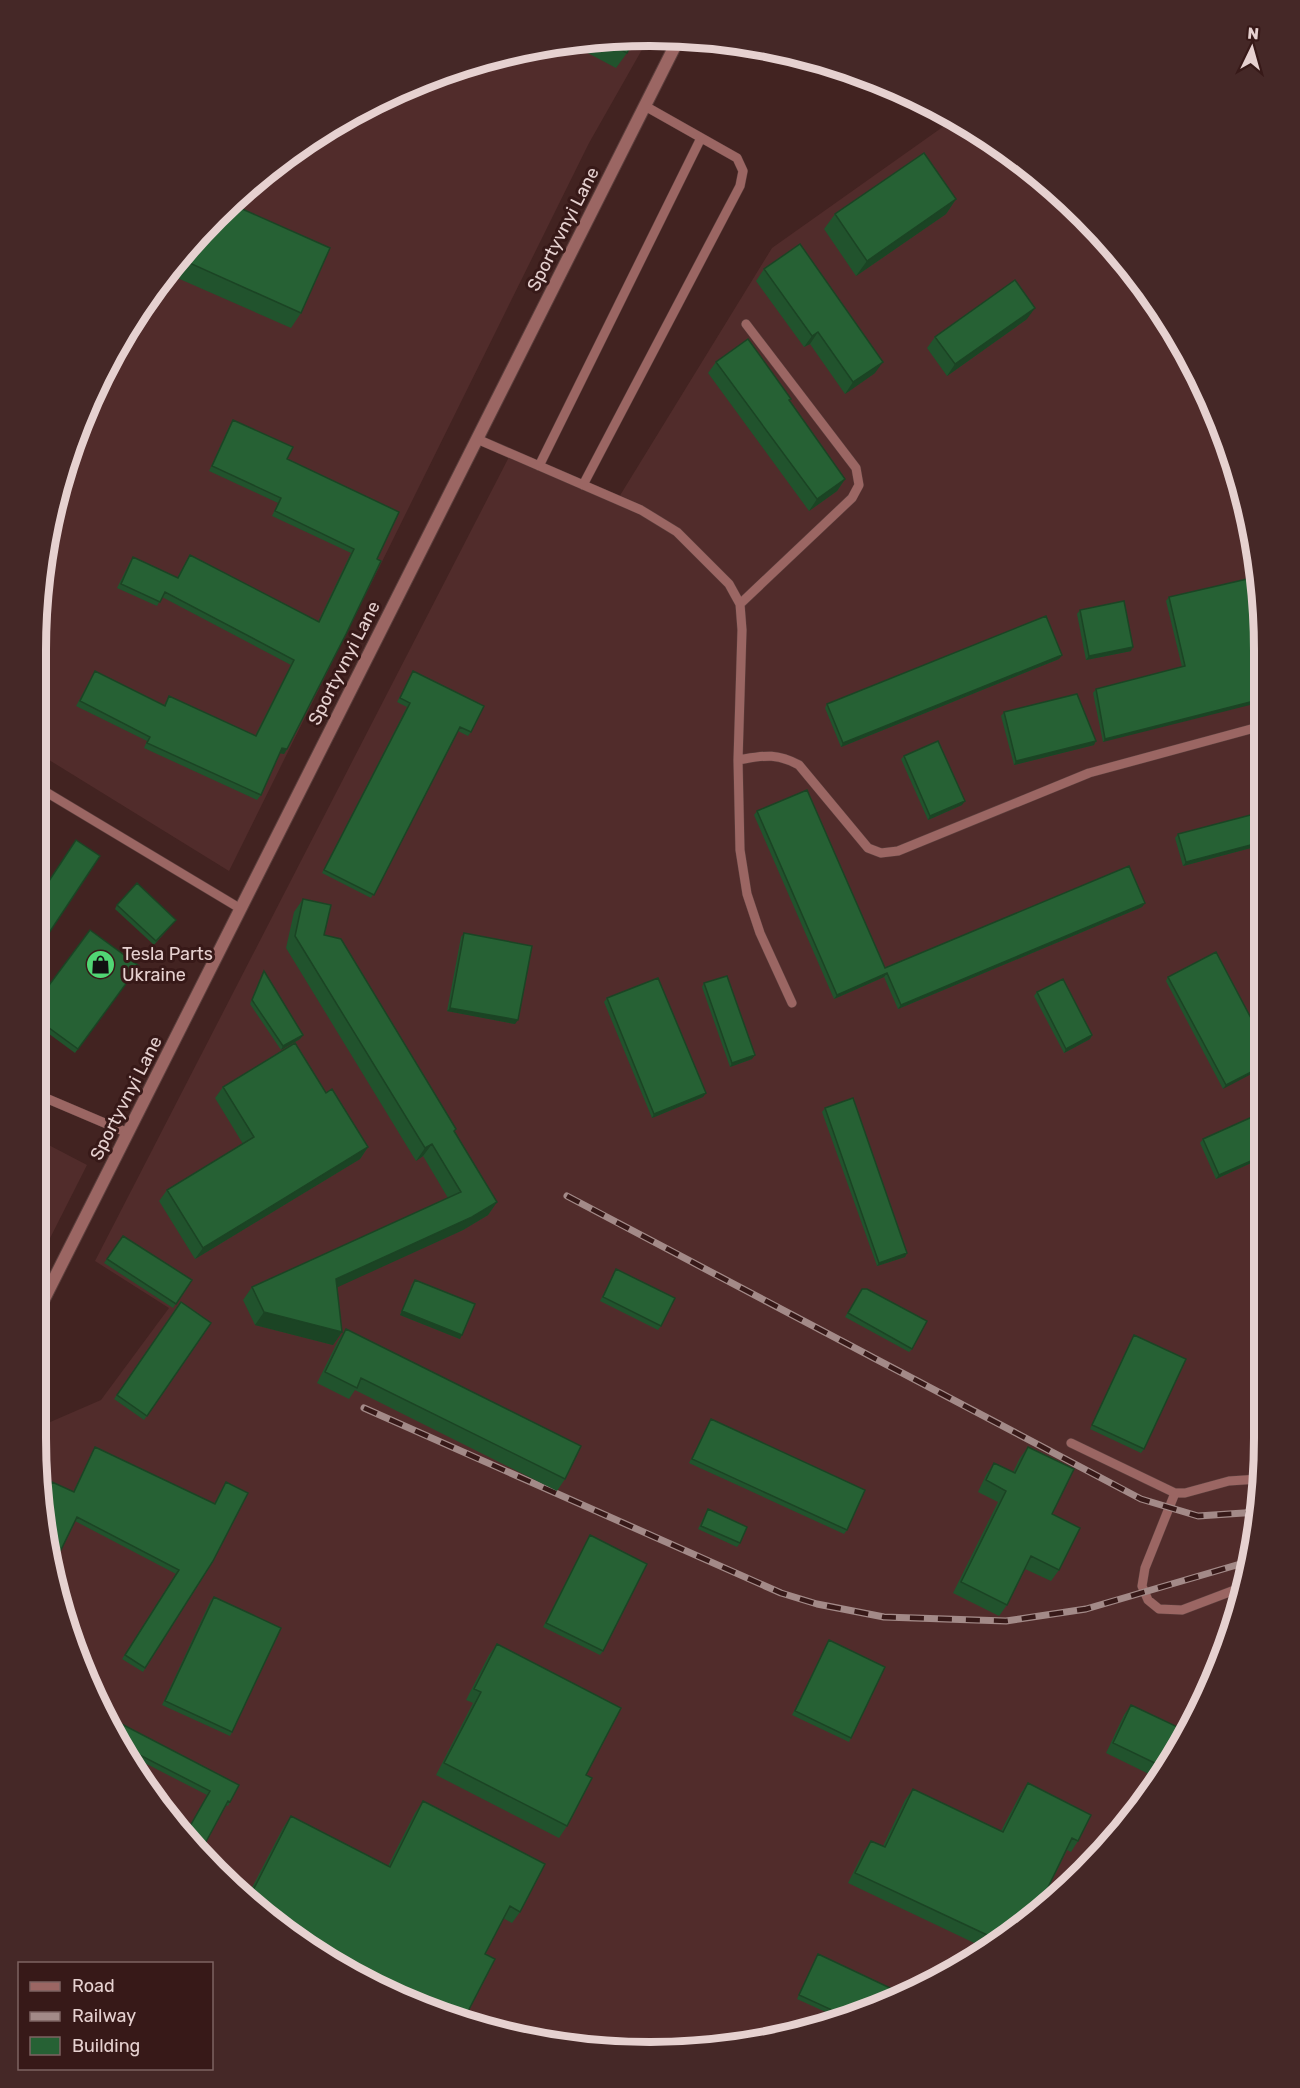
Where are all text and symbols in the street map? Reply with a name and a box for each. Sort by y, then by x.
north arrow [1222,18,1282,78]
text: N [1247,24,1260,44]
street label: Sportyvnyi Lane [522,163,604,295]
street label: Sportyvnyi Lane [303,597,385,729]
place label: Tesla Parts Ukraine [122,943,213,986]
shop icon: Tesla Parts Ukraine [85,948,117,980]
street label: Sportyvnyi Lane [85,1032,167,1164]
legend [18,1962,213,2070]
text: Road [72,1975,115,1997]
text: Railway [72,2005,136,2027]
text: Building [72,2035,140,2057]

